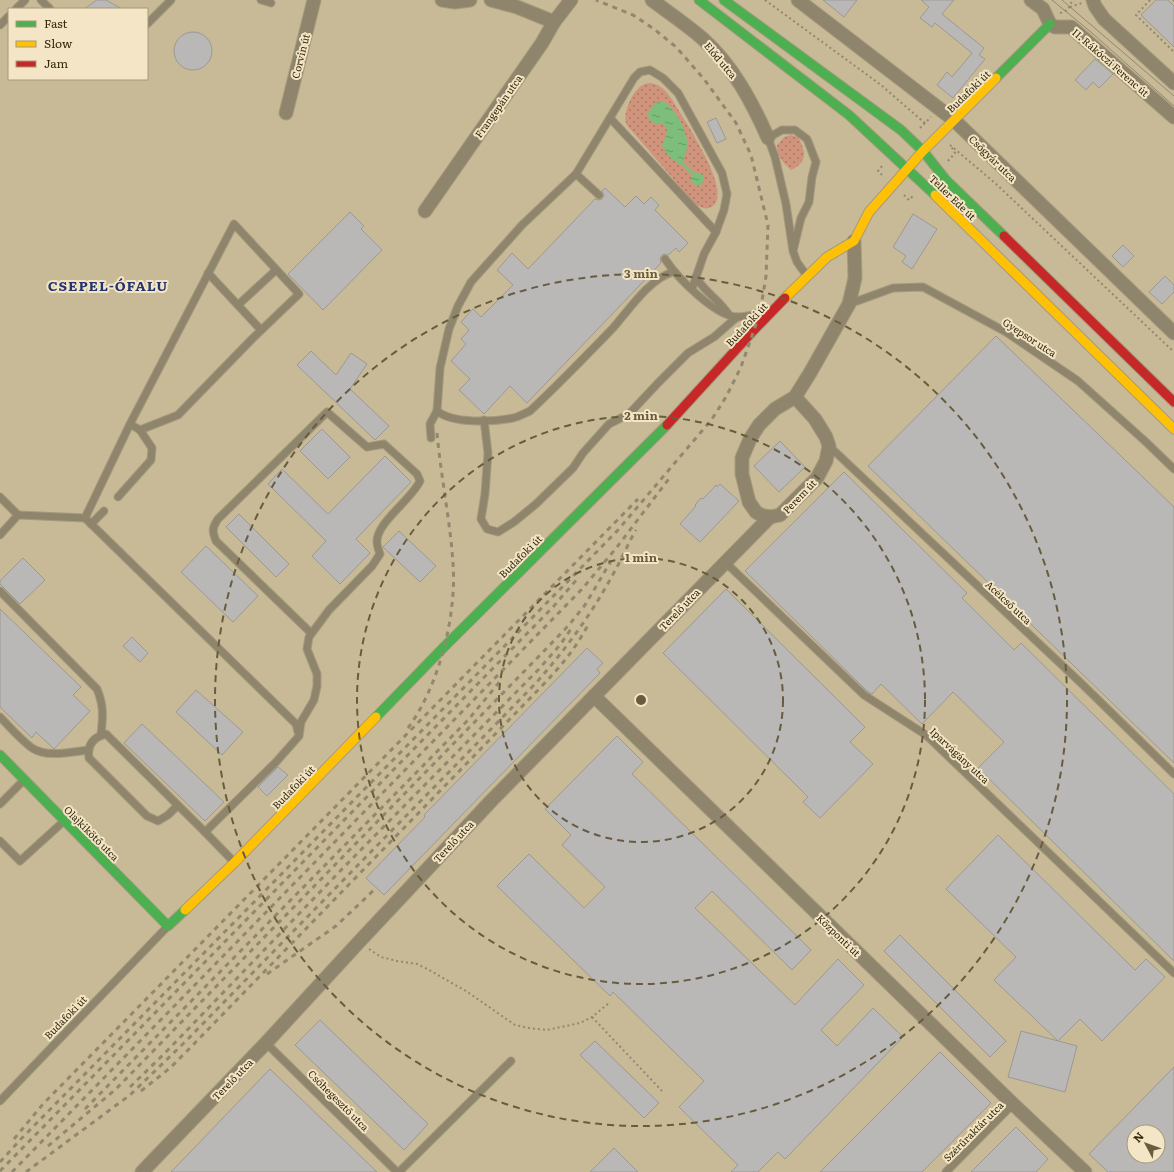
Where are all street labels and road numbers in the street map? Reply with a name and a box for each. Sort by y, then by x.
street label: II. Rákóczi Ferenc út [1069,24,1153,100]
street label: Corvin út [287,32,313,80]
street label: Előd utca [701,38,741,82]
street label: Budafoki út [943,66,993,116]
street label: Frangepán utca [471,71,526,140]
street label: Csőgyár utca [966,131,1021,185]
street label: Teller Ede út [926,171,980,223]
street label: Budafoki út [722,299,770,349]
street label: Gyepsor utca [1000,314,1060,360]
street label: Perem út [779,475,819,517]
street label: Budafoki út [495,531,545,581]
street label: Acélcső utca [983,577,1036,628]
street label: Terelő utca [655,584,703,633]
street label: Iparvágány utca [927,723,994,787]
street label: Budafoki út [268,762,318,812]
street label: Olajkikötő utca [61,802,123,864]
street label: Terelő utca [429,816,477,865]
street label: Központi út [814,910,864,960]
street label: Budafoki út [40,992,90,1042]
street label: Terelő utca [208,1054,256,1103]
street label: Csőhegesztő utca [305,1066,373,1134]
street label: Szérűraktár utca [940,1097,1007,1164]

